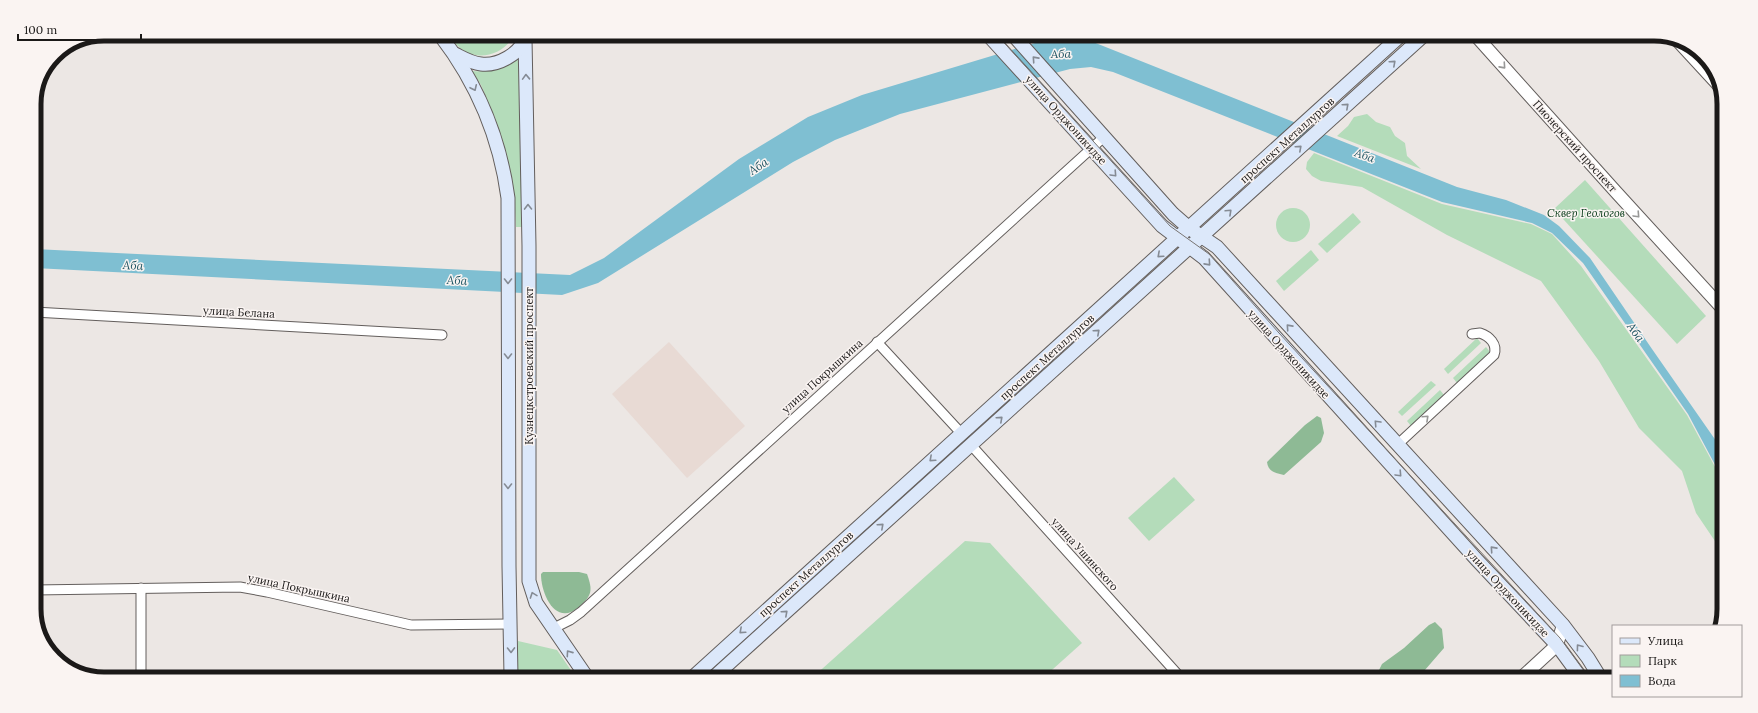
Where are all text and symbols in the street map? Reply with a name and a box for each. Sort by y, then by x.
scale bar [18,16,141,42]
text: 100 m [24,22,57,37]
water label: Аба [1050,46,1072,61]
one-way arrow [1032,57,1039,64]
one-way arrow [1388,60,1396,68]
one-way arrow [1498,61,1506,69]
street label: улица Орджоникидзе [1022,72,1110,168]
one-way arrow [522,74,530,80]
one-way arrow [470,84,478,91]
street label: проспект Металлургов [1237,94,1337,186]
street label: Пионерский проспект [1530,97,1620,195]
one-way arrow [1341,103,1348,110]
water label: Аба [1352,144,1378,166]
one-way arrow [1294,145,1302,153]
water label: Аба [745,154,771,178]
one-way arrow [1110,169,1117,177]
one-way arrow [524,204,532,210]
park label: Сквер Геологов [1547,206,1625,220]
one-way arrow [1224,209,1232,217]
one-way arrow [1632,210,1639,218]
one-way arrow [1157,250,1165,258]
water label: Аба [121,257,144,273]
one-way arrow [1203,259,1210,266]
water label: Аба [445,272,468,288]
one-way arrow [504,278,512,284]
street label: Кузнецкстроевский проспект [522,287,536,445]
street label: улица Белана [203,303,276,321]
street label: улица Орджоникидзе [1245,306,1333,402]
street label: проспект Металлургов [997,311,1097,403]
water label: Аба [1623,319,1648,345]
one-way arrow [1286,324,1294,332]
one-way arrow [1092,330,1099,337]
street label: улица Покрышкина [779,336,866,416]
one-way arrow [504,353,512,359]
one-way arrow [995,416,1003,424]
one-way arrow [1421,416,1428,423]
one-way arrow [1374,420,1381,428]
one-way arrow [929,455,937,462]
one-way arrow [1394,469,1401,476]
one-way arrow [504,483,512,489]
street label: улица Ушинского [1049,515,1121,593]
one-way arrow [877,524,884,531]
street label: проспект Металлургов [756,528,856,620]
street label: улица Орджоникидзе [1464,546,1552,640]
one-way arrow [1491,546,1498,554]
street label: улица Покрышкина [247,570,352,606]
one-way arrow [529,592,537,599]
one-way arrow [780,610,788,618]
legend [1612,625,1742,697]
one-way arrow [740,627,747,634]
text: Улица [1647,633,1684,648]
one-way arrow [1577,644,1584,651]
one-way arrow [507,647,515,653]
one-way arrow [567,650,574,657]
text: Парк [1648,653,1677,668]
text: Вода [1648,673,1676,688]

